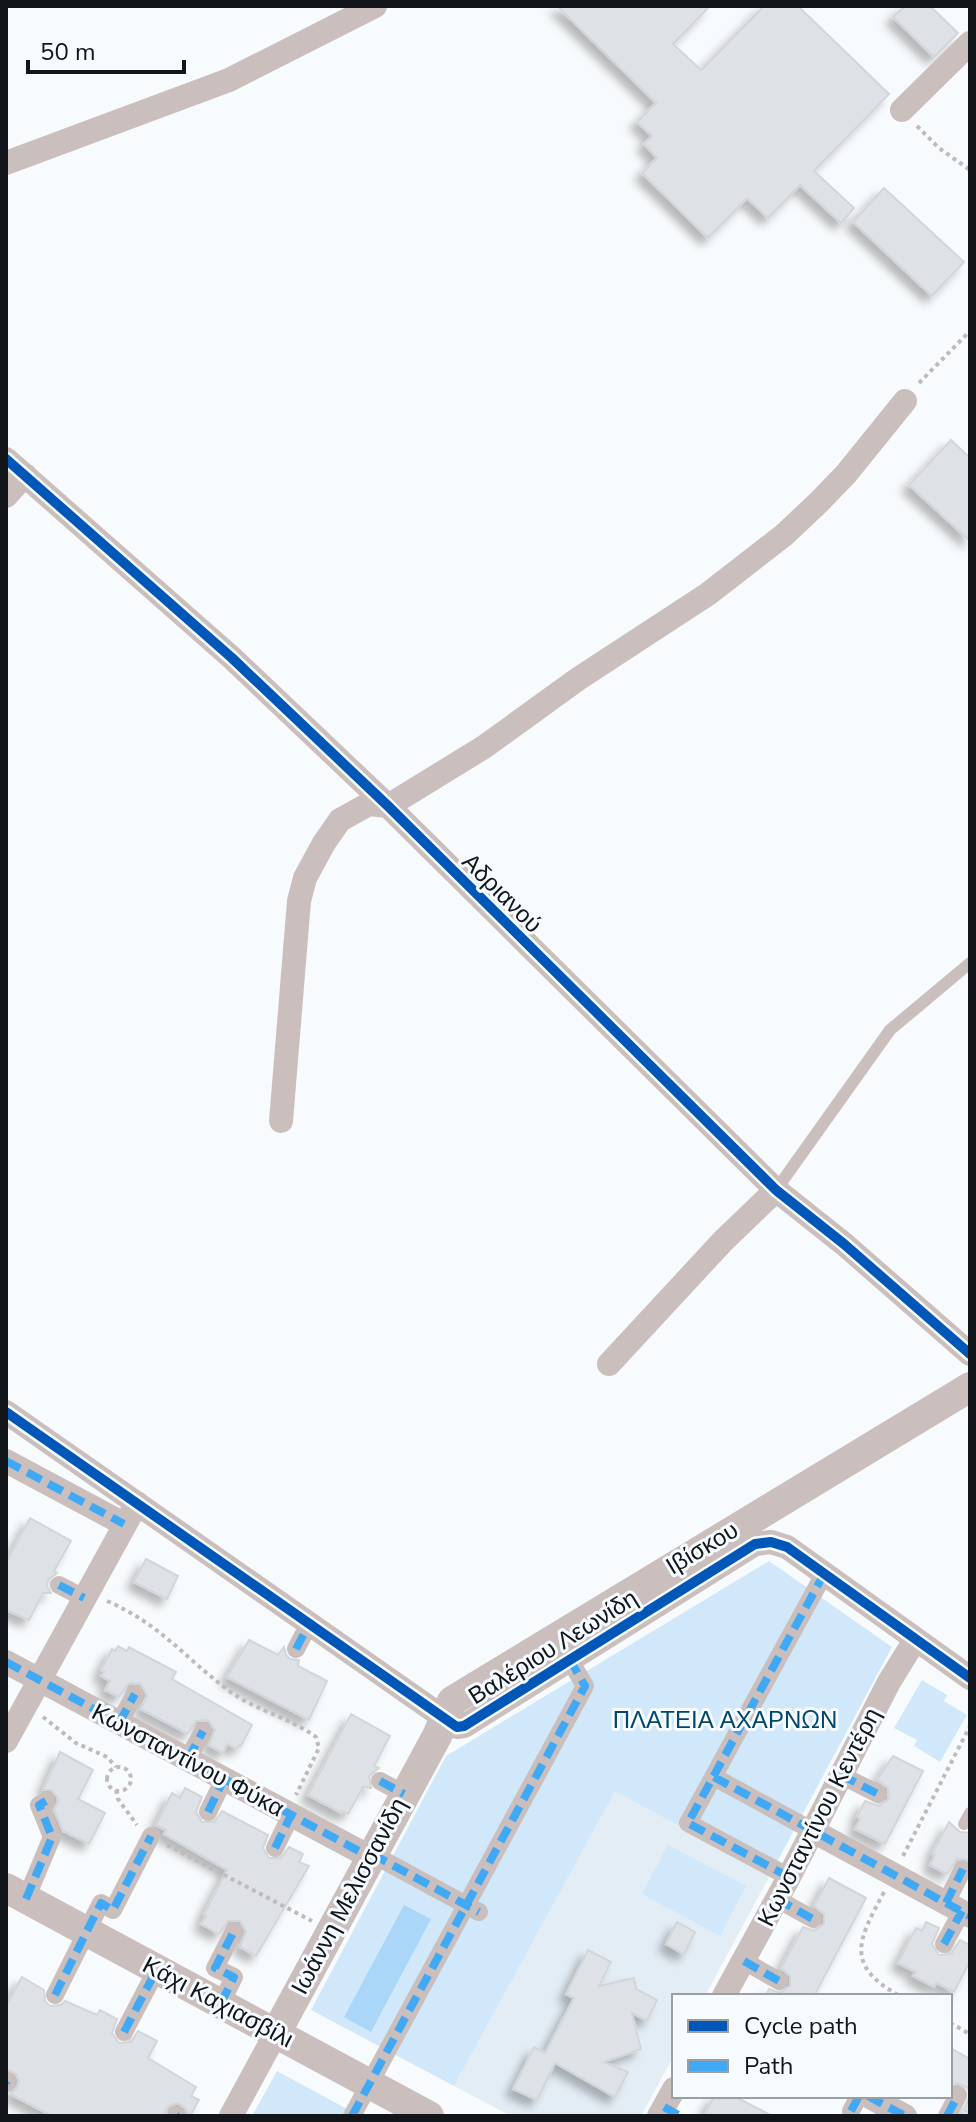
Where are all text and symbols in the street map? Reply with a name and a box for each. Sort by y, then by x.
scale bar [28,24,184,74]
text: 50 m [40,36,96,68]
street label: Αδριανού [455,846,549,940]
street label: Ιβίσκου [660,1514,744,1582]
street label: Βαλέριου Λεωνίδη [462,1582,644,1712]
street label: Κωνσταντίνου Φύκα [86,1696,290,1824]
street label: Κωνσταντίνου Κεντέρη [750,1702,888,1932]
park label: ΠΛΑΤΕΙΑ ΑΧΑΡΝΩΝ [613,1704,837,1736]
street label: Ιωάννη Μελισσανίδη [284,1792,414,2000]
street label: Κάχι Καχιασβίλι [137,1949,299,2055]
legend [672,1994,952,2098]
text: Cycle path [744,2010,858,2042]
text: Path [744,2050,793,2082]

